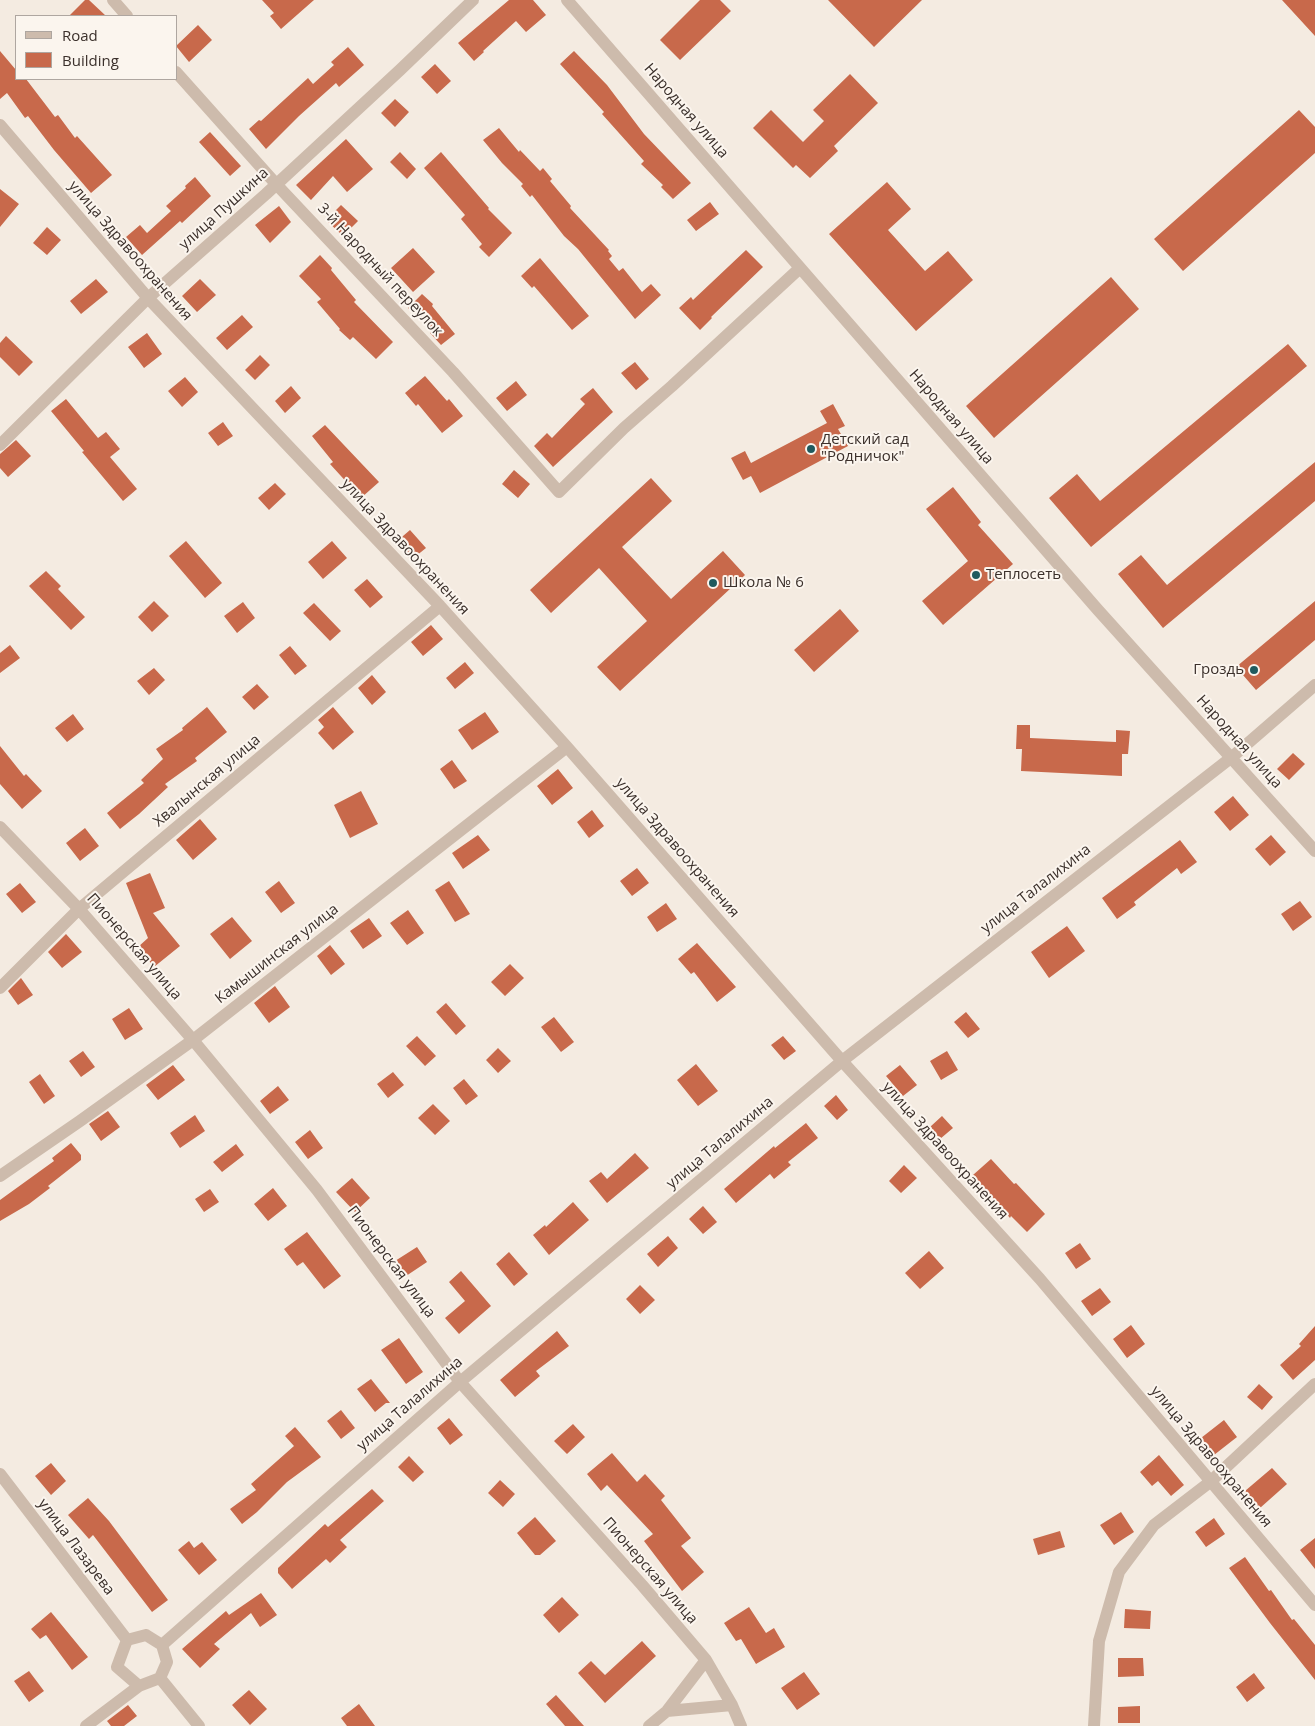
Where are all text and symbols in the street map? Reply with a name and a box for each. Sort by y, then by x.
legend [15,15,178,80]
text: Road [62,25,98,45]
text: Building [62,50,119,70]
street label: Народная улица [640,60,732,162]
street label: улица Пушкина [176,164,272,254]
street label: улица Здравоохранения [64,177,196,325]
street label: 3-й Народный переулок [314,200,446,340]
street label: Народная улица [905,366,997,468]
place label: Детский сад "Родничок" [821,431,909,466]
marker: Детский сад "Родничок" [805,443,817,455]
street label: улица Здравоохранения [337,475,473,619]
place label: Теплосеть [986,566,1061,584]
marker: Теплосеть [970,569,982,581]
place label: Школа № 6 [723,574,804,592]
marker: Школа № 6 [707,577,719,589]
place label: Гроздь [1193,661,1244,679]
marker: Гроздь [1248,664,1260,676]
street label: Народная улица [1192,692,1286,792]
street label: Хвалынская улица [150,731,264,831]
street label: улица Здравоохранения [611,774,743,922]
street label: улица Талалихина [978,841,1094,937]
street label: Пионерская улица [83,890,185,1004]
street label: Камышинская улица [212,900,342,1008]
street label: улица Здравоохранения [878,1078,1012,1224]
street label: улица Талалихина [663,1093,777,1193]
street label: Пионерская улица [343,1203,439,1321]
street label: улица Талалихина [353,1353,467,1455]
street label: улица Здравоохранения [1146,1382,1276,1532]
street label: улица Лазарева [34,1495,118,1599]
street label: Пионерская улица [599,1514,701,1628]

